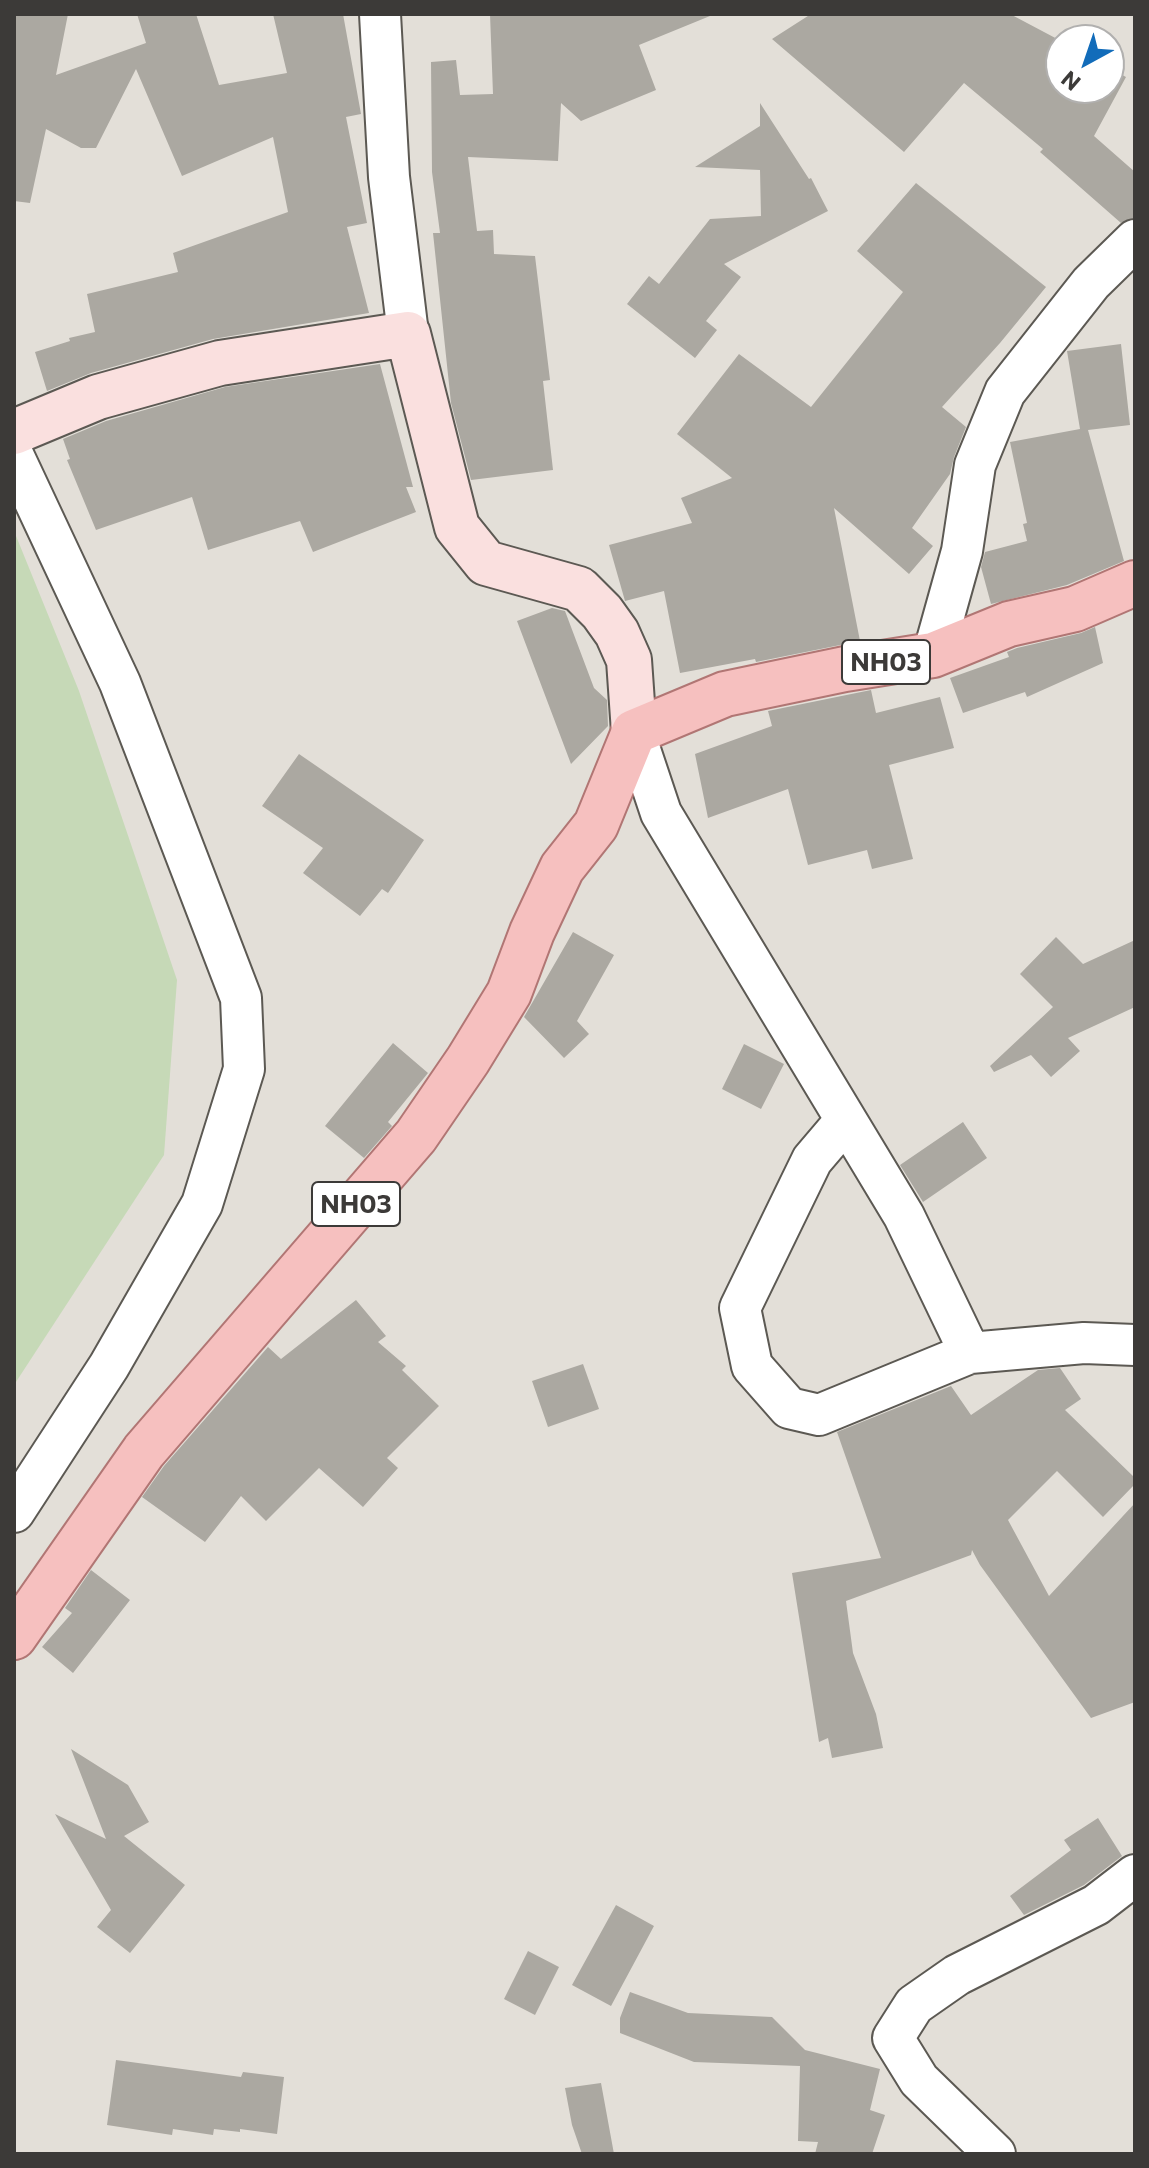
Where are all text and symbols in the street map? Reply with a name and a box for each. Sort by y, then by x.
north arrow [1045,24,1125,104]
text: N [1056,66,1086,97]
road number: NH03 [842,640,930,684]
road number: NH03 [312,1182,400,1226]

